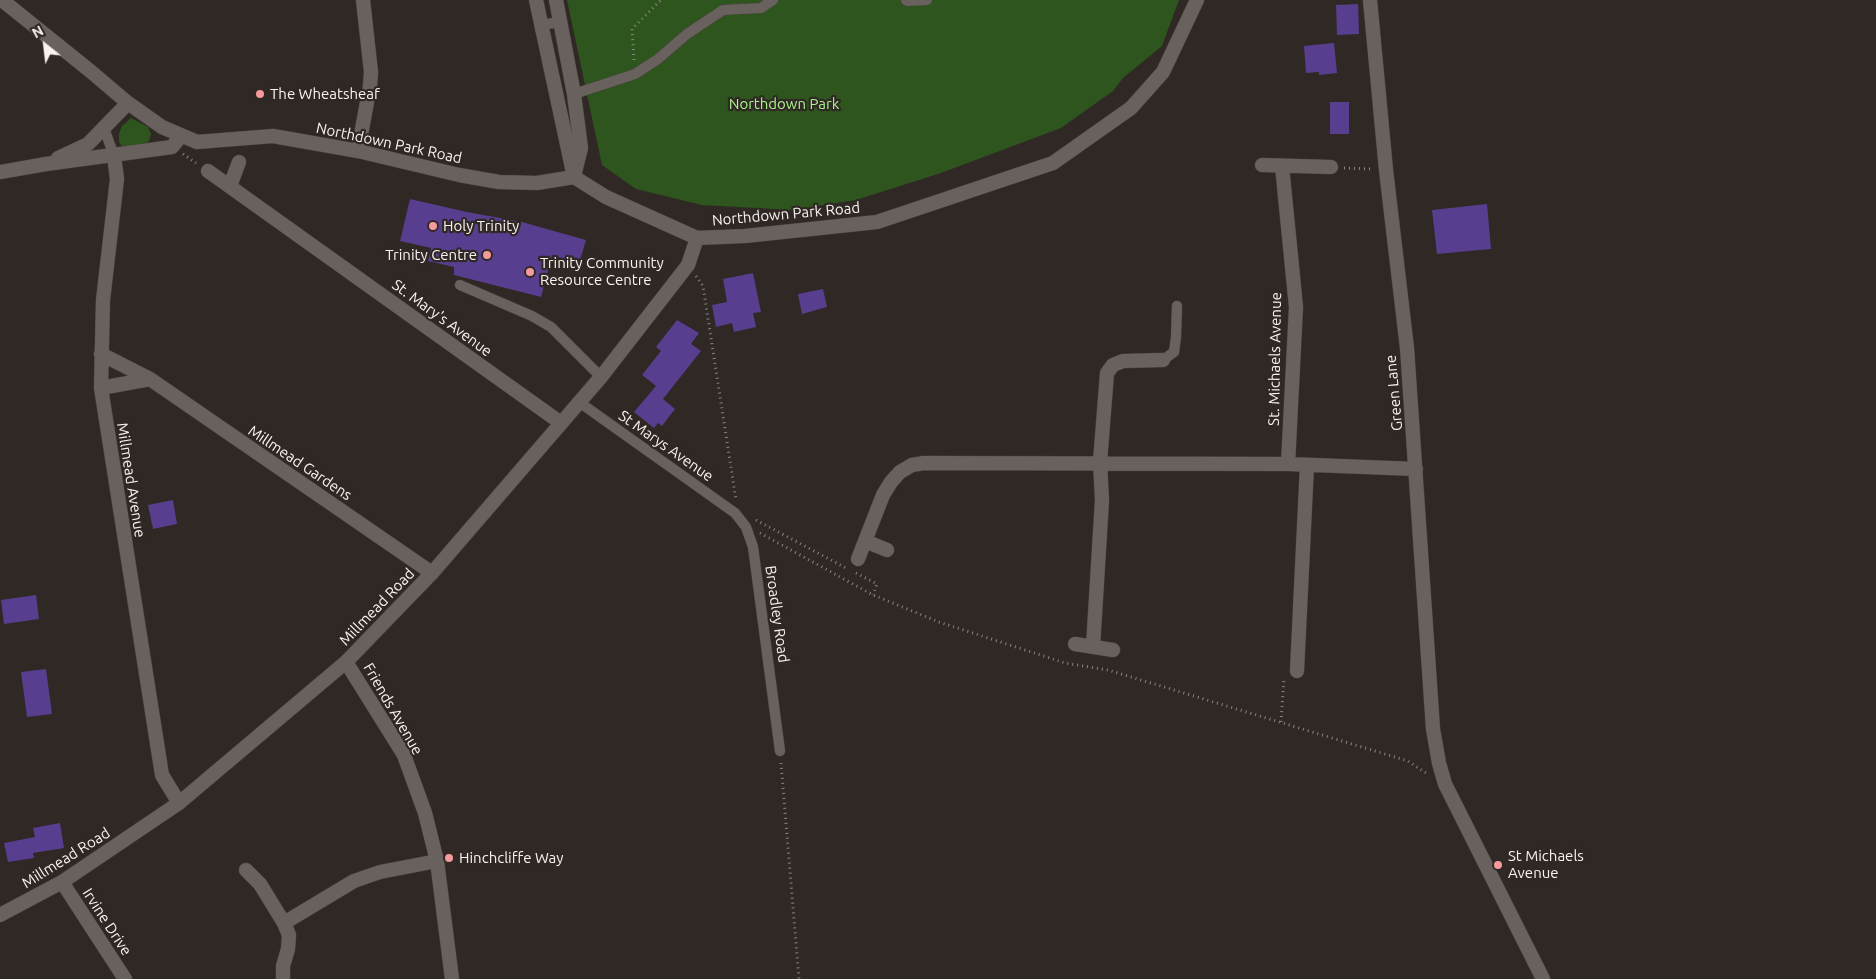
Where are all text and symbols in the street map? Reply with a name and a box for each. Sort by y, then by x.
north arrow [20,20,70,70]
text: N [29,22,46,41]
place label: The Wheatsheaf [270,85,380,103]
marker: The Wheatsheaf [254,88,266,100]
park label: Northdown Park [729,95,839,113]
street label: Northdown Park Road [314,119,464,167]
street label: Northdown Park Road [711,199,861,229]
place label: Holy Trinity [443,217,519,235]
marker: Holy Trinity [427,220,439,232]
place label: Trinity Centre [385,246,477,264]
marker: Trinity Centre [481,249,493,261]
place label: Trinity Community Resource Centre [540,254,664,289]
marker: Trinity Community Resource Centre [524,266,536,278]
street label: St. Mary's Avenue [389,276,495,360]
street label: St. Michaels Avenue [1265,292,1285,426]
street label: Green Lane [1382,354,1406,432]
street label: St Marys Avenue [615,407,717,485]
street label: Millmead Avenue [113,421,149,539]
street label: Millmead Gardens [245,422,355,504]
street label: Broadley Road [761,564,793,664]
street label: Millmead Road [336,565,418,649]
street label: Friends Avenue [359,660,427,758]
street label: Millmead Road [19,824,113,892]
place label: St Michaels Avenue [1508,847,1584,882]
place label: Hinchcliffe Way [459,849,563,867]
marker: Hinchcliffe Way [443,852,455,864]
marker: St Michaels Avenue [1492,859,1504,871]
street label: Irvine Drive [79,885,135,959]

